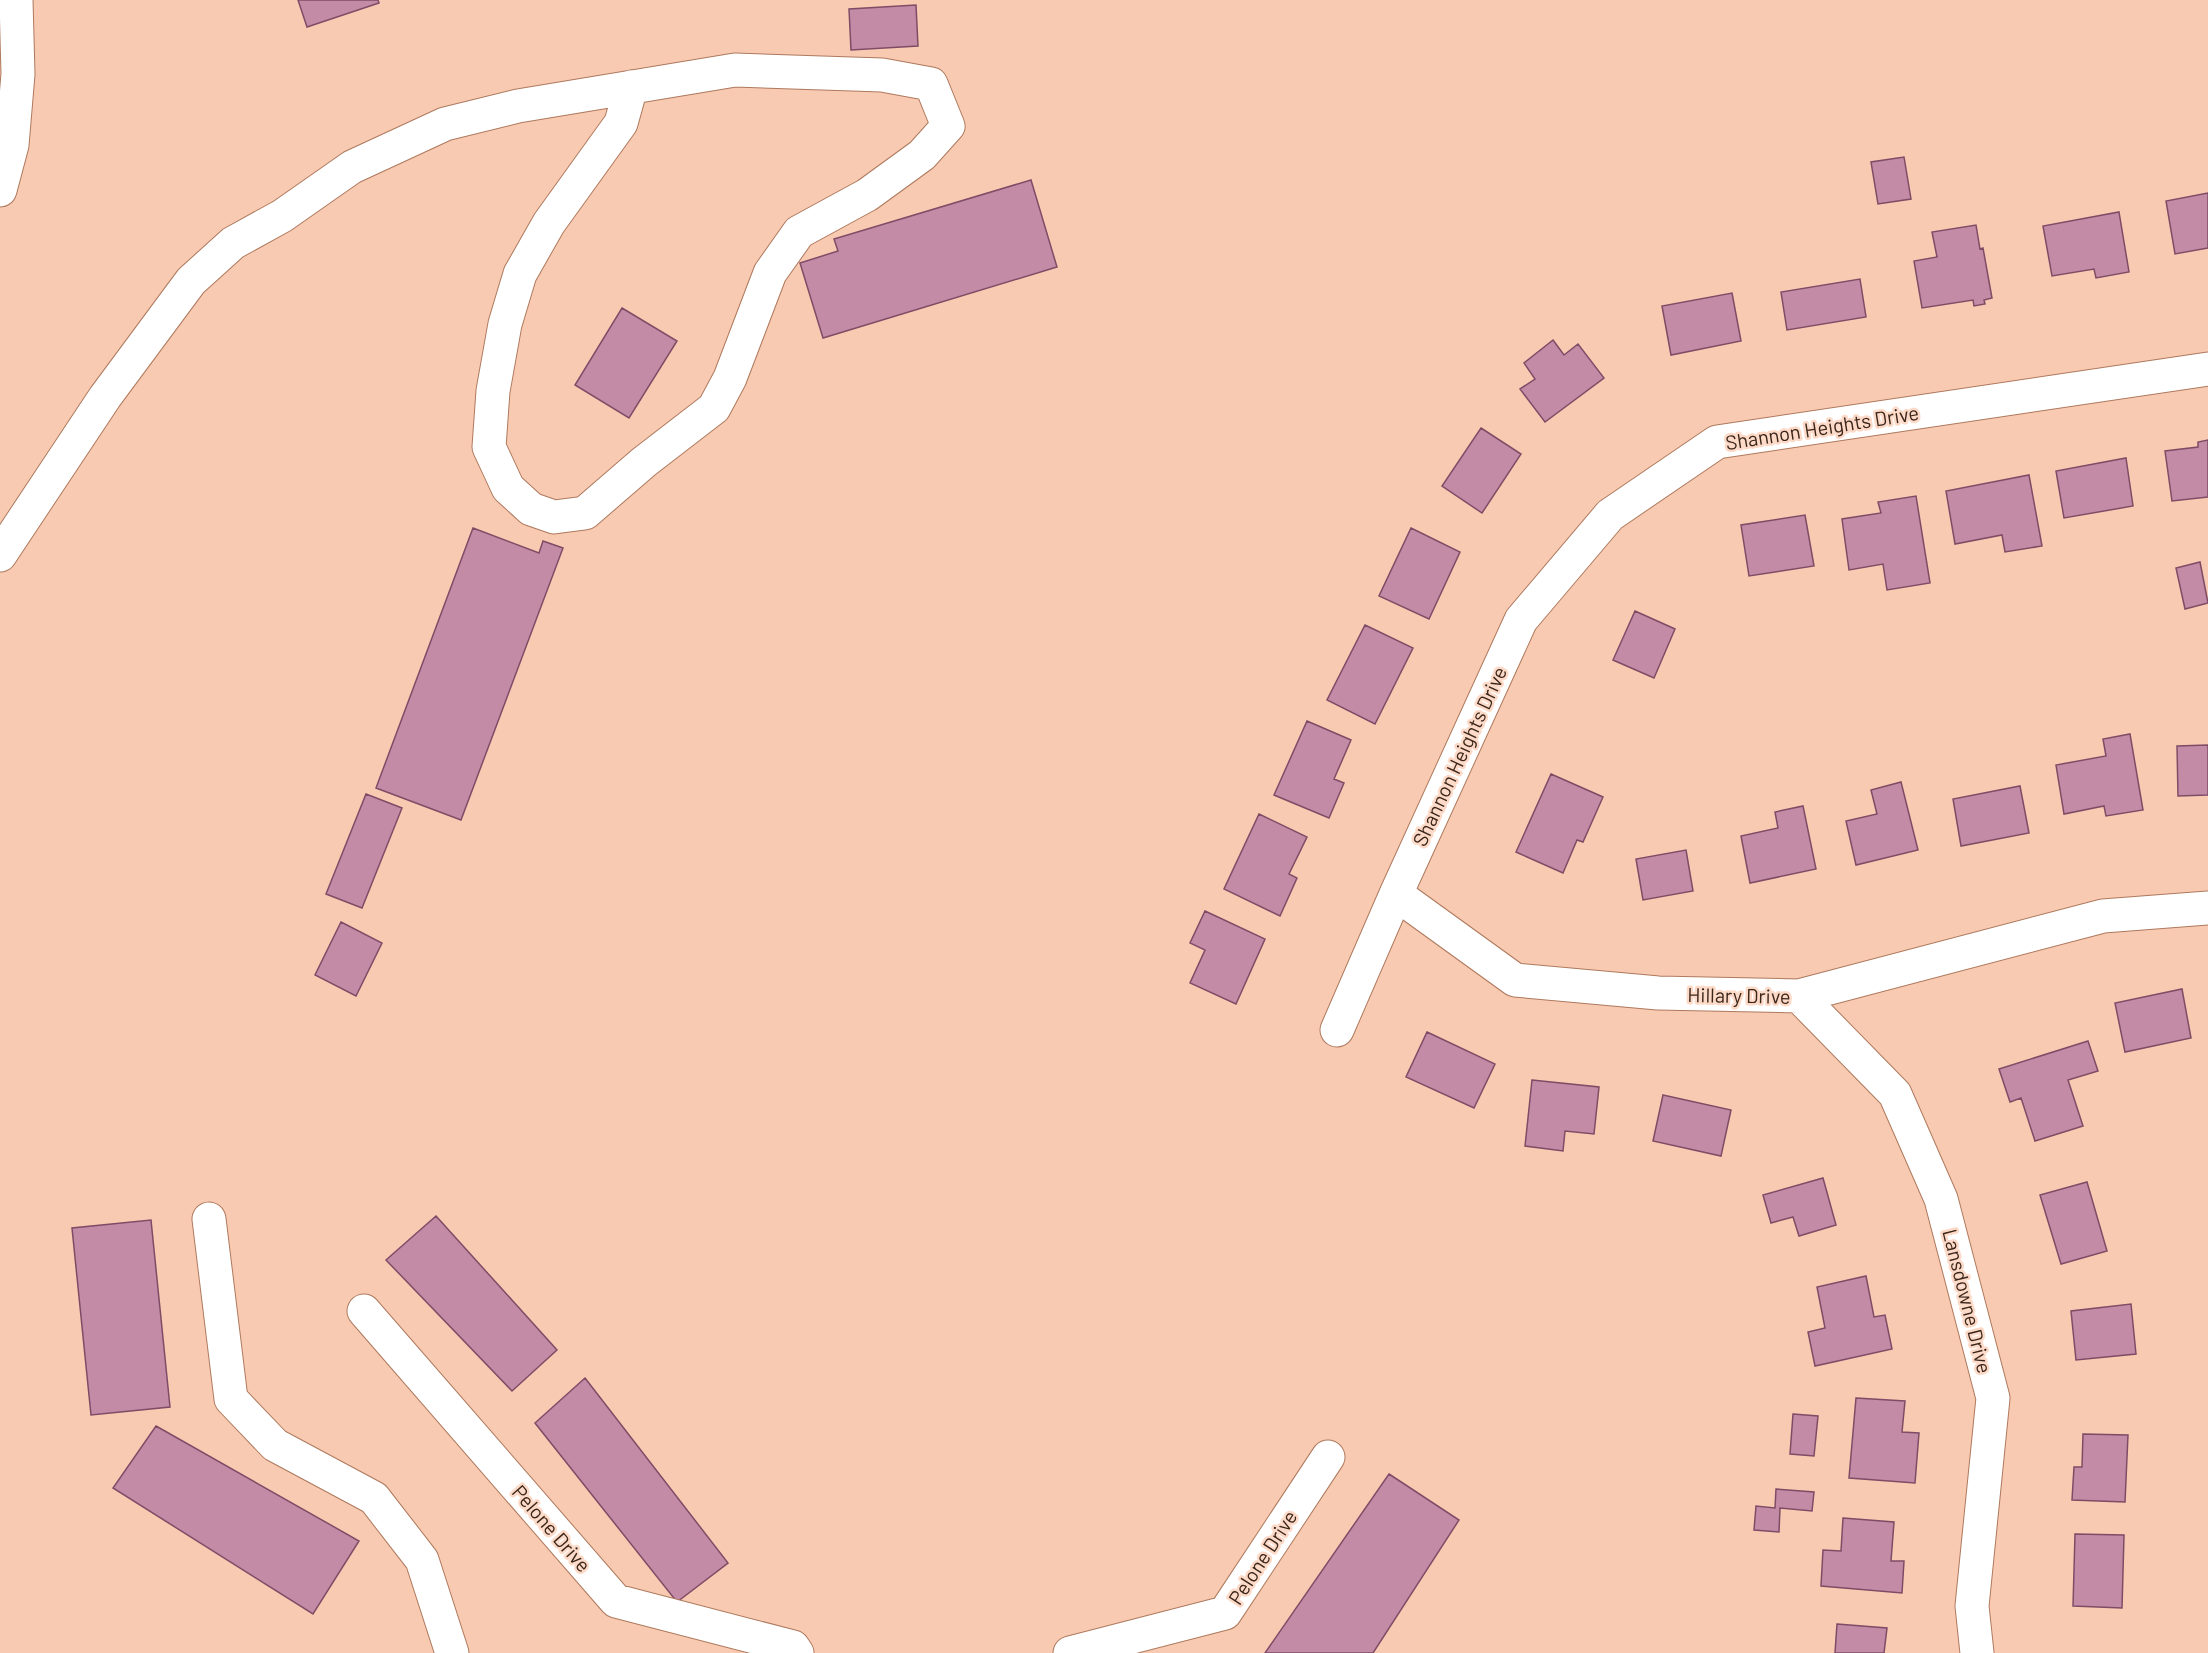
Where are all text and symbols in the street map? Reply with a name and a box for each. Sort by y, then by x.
street label: Shannon Heights Drive [1724,400,1920,454]
street label: Shannon Heights Drive [1407,662,1511,850]
street label: Hillary Drive [1687,982,1791,1008]
street label: Lansdowne Drive [1938,1226,1998,1376]
street label: Pelone Drive [508,1480,596,1576]
street label: Pelone Drive [1223,1505,1301,1609]

